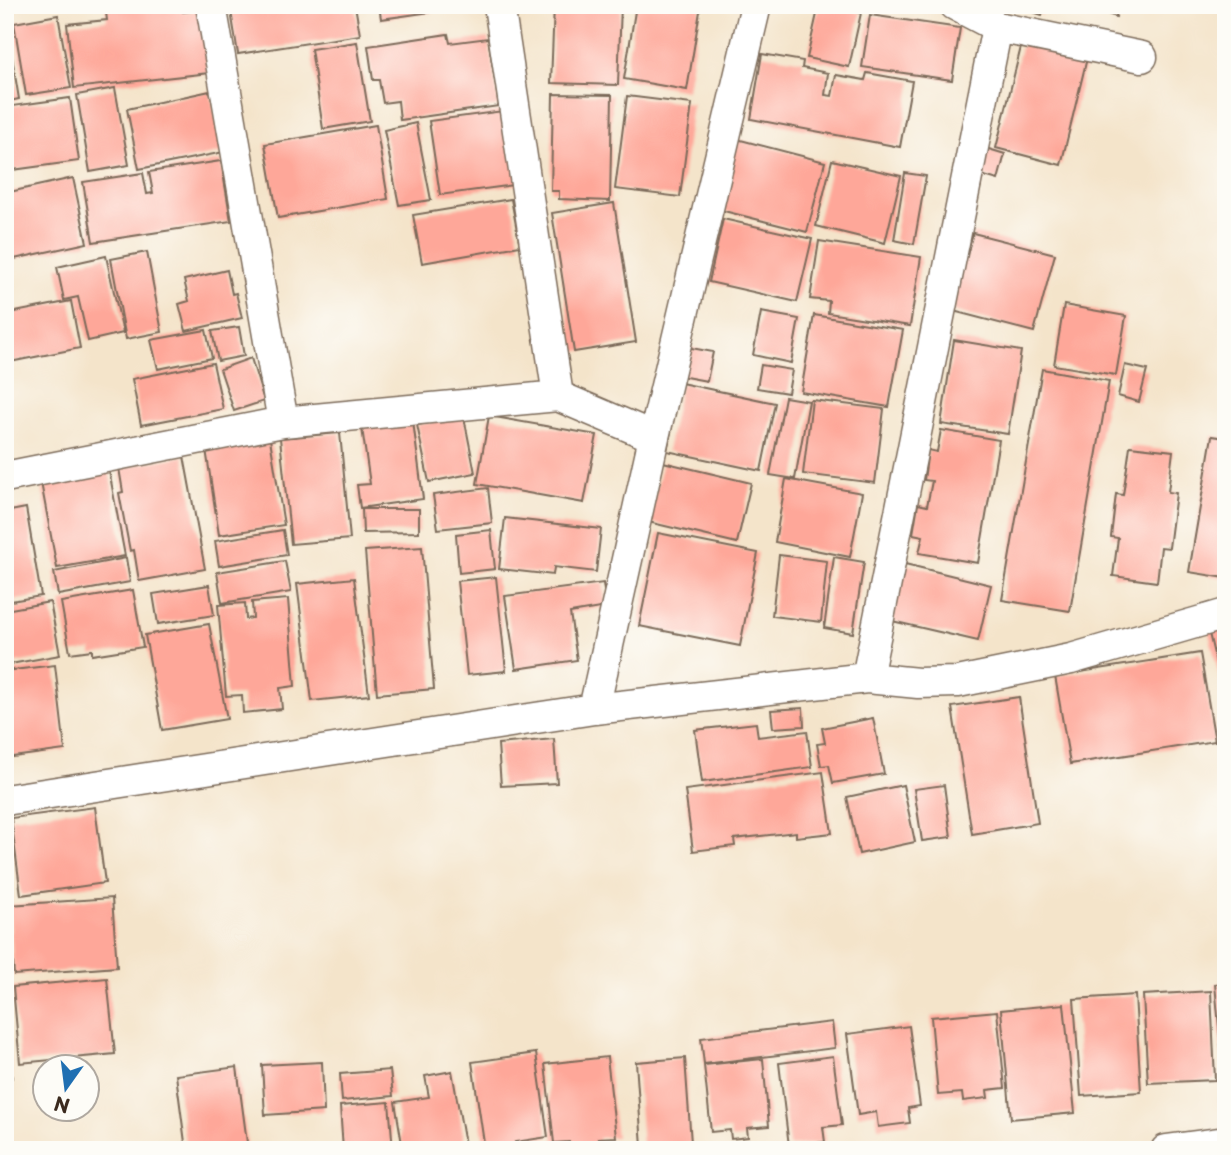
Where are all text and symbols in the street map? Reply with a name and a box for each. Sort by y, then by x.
north arrow [32,1054,102,1124]
text: N [51,1090,72,1121]

